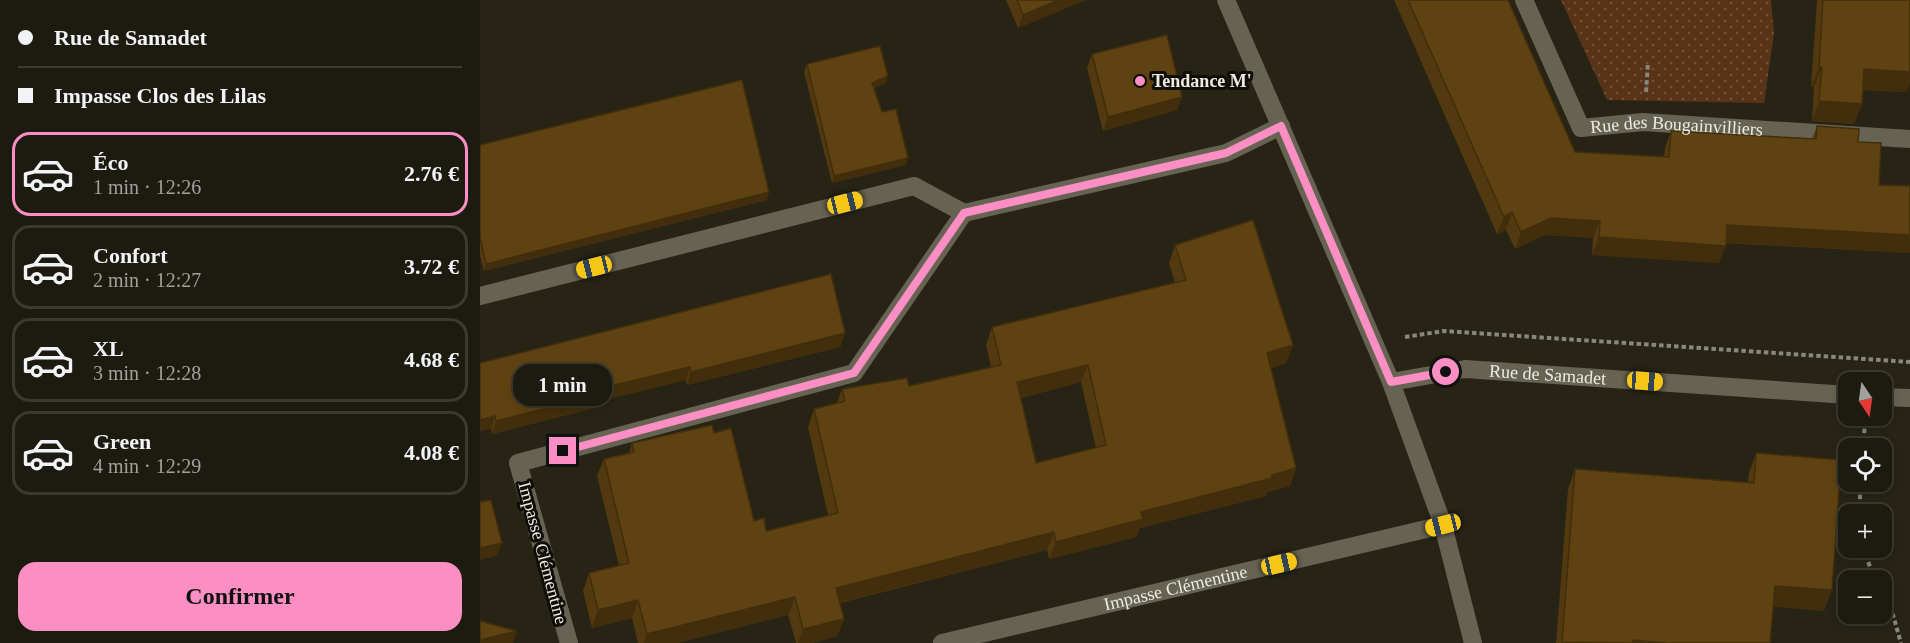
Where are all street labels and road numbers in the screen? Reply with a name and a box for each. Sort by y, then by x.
street label: Rue des Bougainvilliers [1589,112,1764,140]
street label: Rue de Samadet [1489,361,1607,389]
street label: Impasse Clémentine [514,480,572,626]
street label: Impasse Clémentine [1102,561,1249,615]

